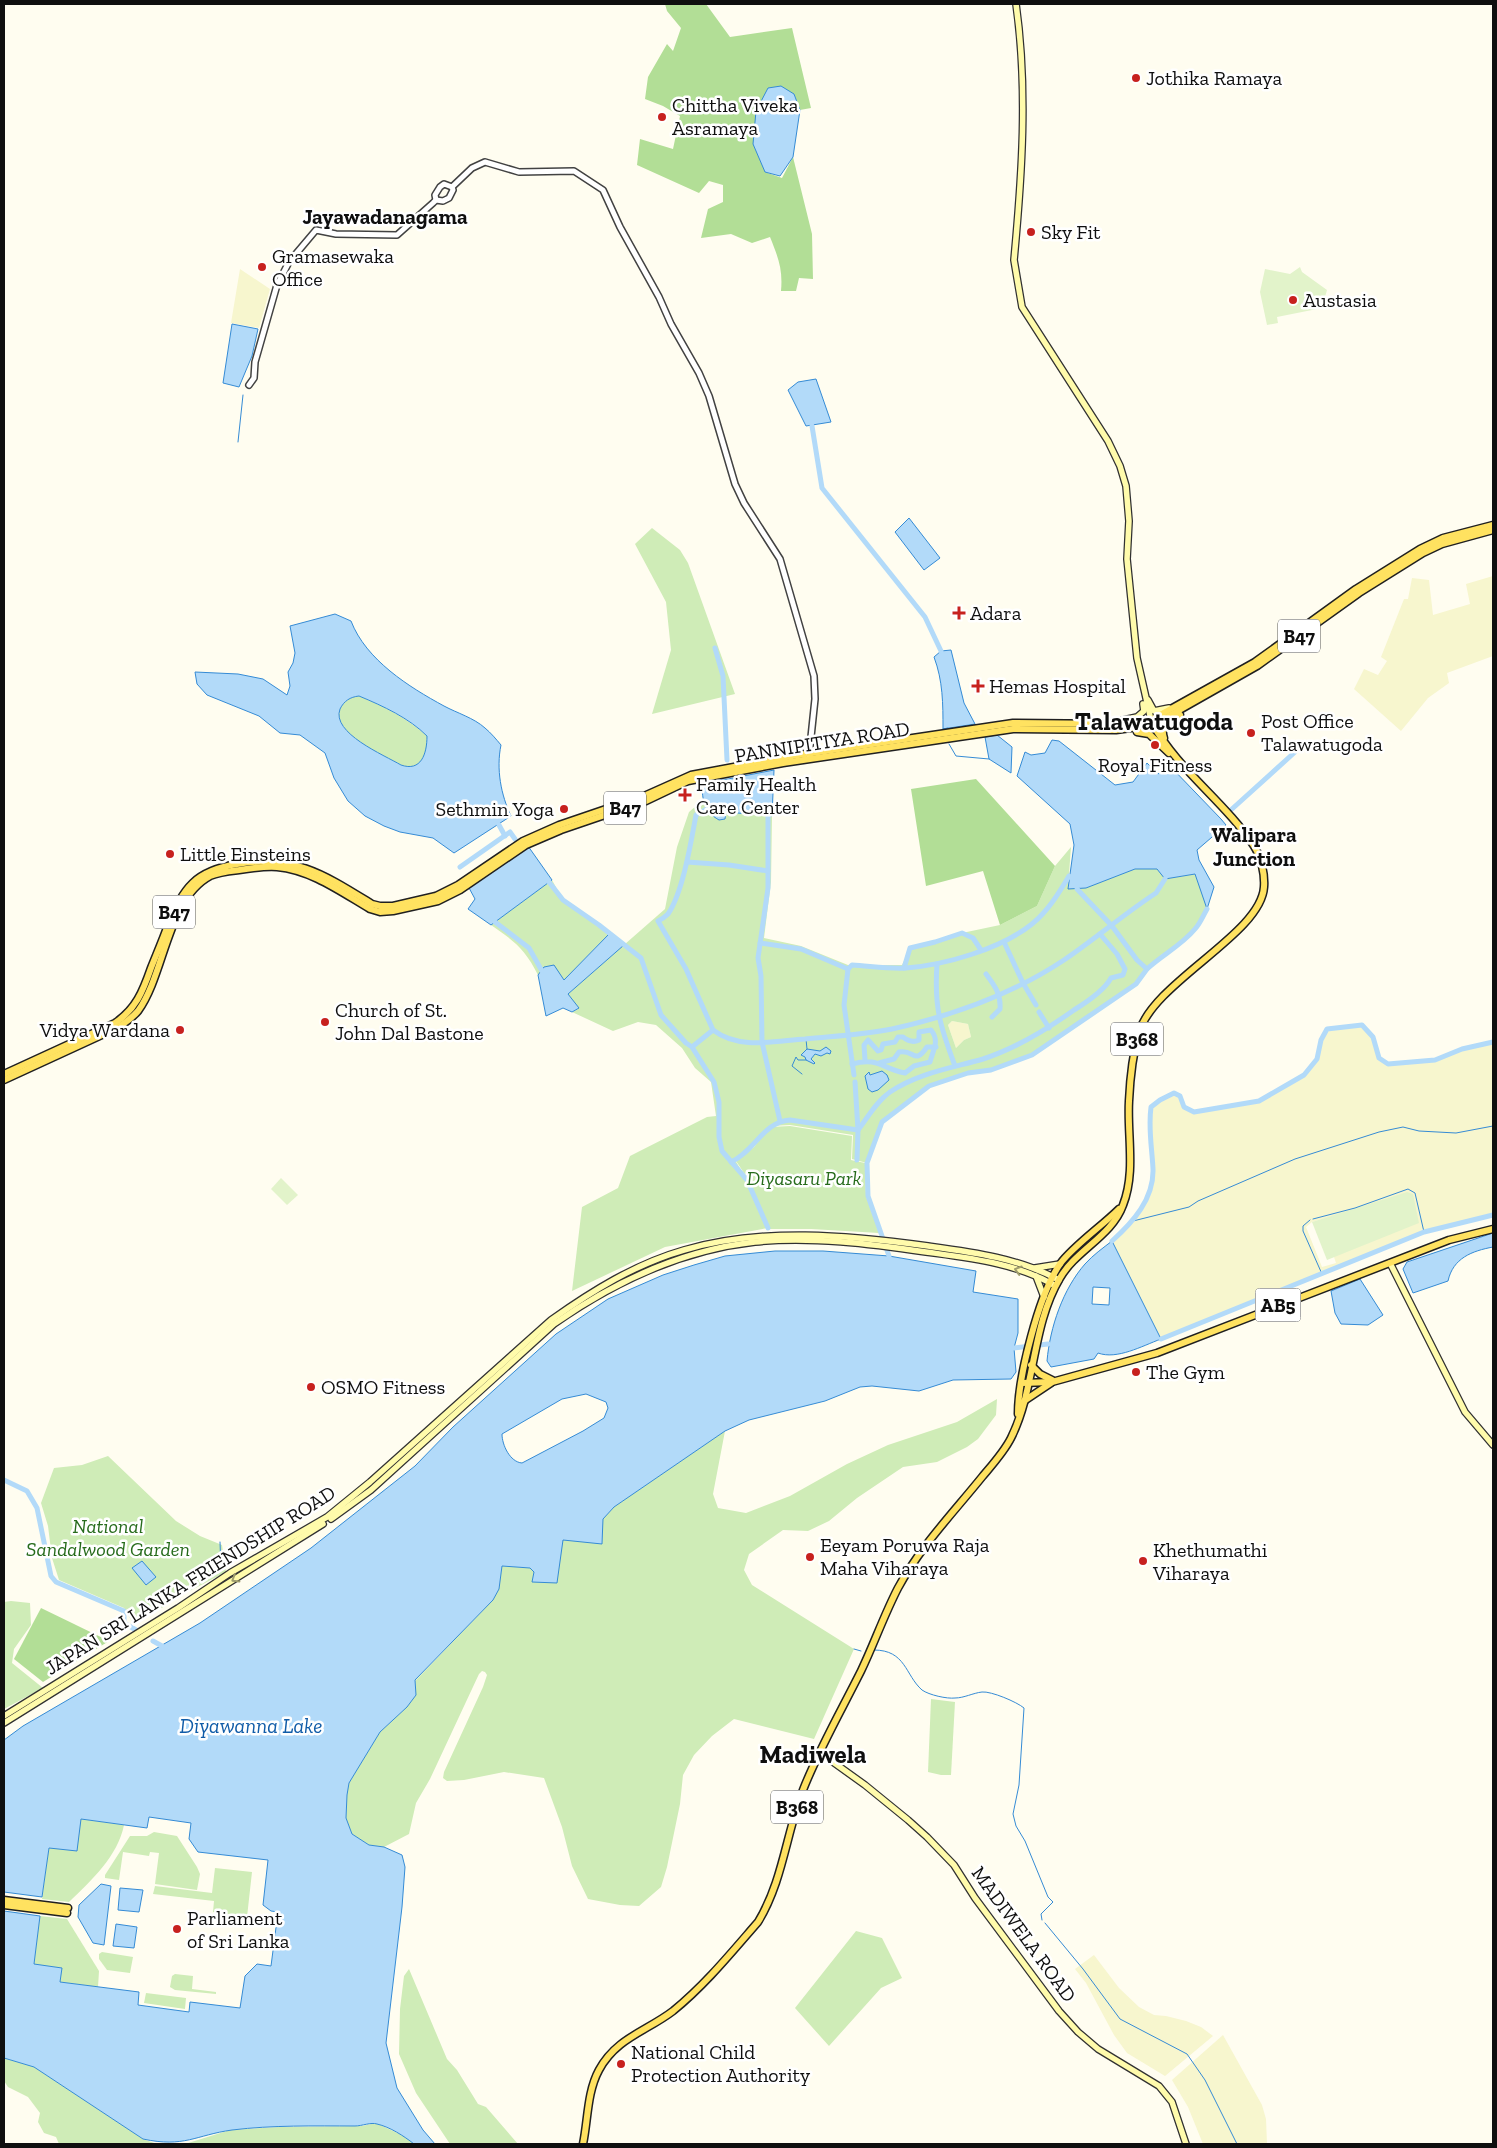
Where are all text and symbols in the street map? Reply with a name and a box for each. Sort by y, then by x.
place label: Jothika Ramaya [1146,66,1282,90]
marker: Jothika Ramaya [1130,72,1142,84]
place label: Chittha Viveka Asramaya [672,93,799,140]
marker: Chittha Viveka Asramaya [656,111,668,123]
district label: Jayawadanagama [302,204,468,229]
place label: Sky Fit [1041,220,1101,244]
marker: Sky Fit [1025,226,1037,238]
place label: Gramasewaka Office [272,244,394,291]
marker: Gramasewaka Office [256,261,268,273]
place label: Austasia [1303,288,1377,312]
marker: Austasia [1287,294,1299,306]
place label: Adara [970,601,1022,625]
marker: Adara [952,606,966,620]
road number: B47 [1278,620,1320,652]
place label: Hemas Hospital [989,674,1126,698]
marker: Hemas Hospital [971,679,985,693]
district label: Talawatugoda [1075,706,1234,736]
place label: Post Office Talawatugoda [1261,709,1383,756]
street label: PANNIPITIYA ROAD [733,716,911,768]
marker: Post Office Talawatugoda [1245,727,1257,739]
marker: Royal Fitness [1149,739,1161,751]
place label: Royal Fitness [1098,753,1212,777]
place label: Family Health Care Center [696,772,817,819]
marker: Family Health Care Center [678,788,692,802]
road number: B47 [604,791,646,824]
place label: Sethmin Yoga [436,797,554,821]
marker: Sethmin Yoga [558,803,570,815]
district label: Walipara Junction [1211,822,1297,871]
place label: Little Einsteins [180,842,311,866]
marker: Little Einsteins [164,848,176,860]
road number: B47 [153,896,195,929]
place label: Church of St. John Dal Bastone [335,998,484,1045]
marker: Church of St. John Dal Bastone [319,1016,331,1028]
place label: Vidya Wardana [39,1018,170,1042]
road number: B368 [1111,1022,1163,1056]
marker: Vidya Wardana [174,1024,186,1036]
park label: Diyasaru Park [746,1166,862,1190]
one-way arrow [1015,1266,1023,1276]
road number: AB5 [1256,1288,1300,1322]
place label: The Gym [1146,1360,1226,1384]
marker: The Gym [1130,1366,1142,1378]
place label: OSMO Fitness [321,1375,445,1399]
marker: OSMO Fitness [305,1381,317,1393]
street label: JAPAN SRI LANKA FRIENDSHIP ROAD [40,1480,340,1680]
park label: National Sandalwood Garden [26,1514,190,1561]
place label: Eeyam Poruwa Raja Maha Viharaya [820,1533,990,1580]
place label: Khethumathi Viharaya [1152,1538,1268,1585]
marker: Eeyam Poruwa Raja Maha Viharaya [804,1551,816,1563]
marker: Khethumathi Viharaya [1137,1555,1149,1567]
one-way arrow [231,1572,240,1582]
water label: Diyawanna Lake [180,1713,322,1738]
district label: Madiwela [760,1739,867,1769]
road number: B368 [771,1790,823,1824]
street label: MADIWELA ROAD [967,1861,1081,2007]
place label: Parliament of Sri Lanka [187,1906,290,1953]
marker: Parliament of Sri Lanka [171,1923,183,1935]
place label: National Child Protection Authority [631,2040,811,2087]
marker: National Child Protection Authority [615,2058,627,2070]

